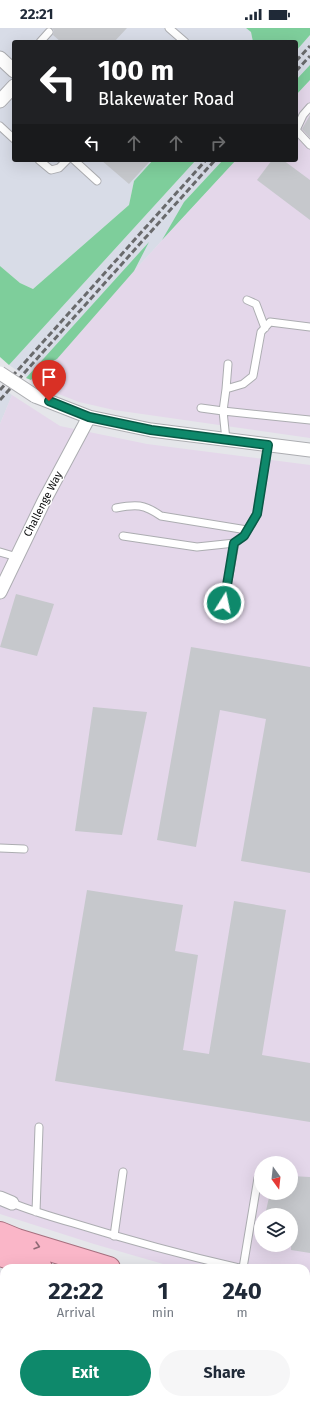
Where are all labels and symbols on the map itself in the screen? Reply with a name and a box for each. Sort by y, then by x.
pin [32,360,66,401]
street label: Challenge Way [21,469,65,539]
position arrow [203,582,245,624]
north arrow [254,1156,298,1200]
one-way arrow [33,1241,40,1250]

